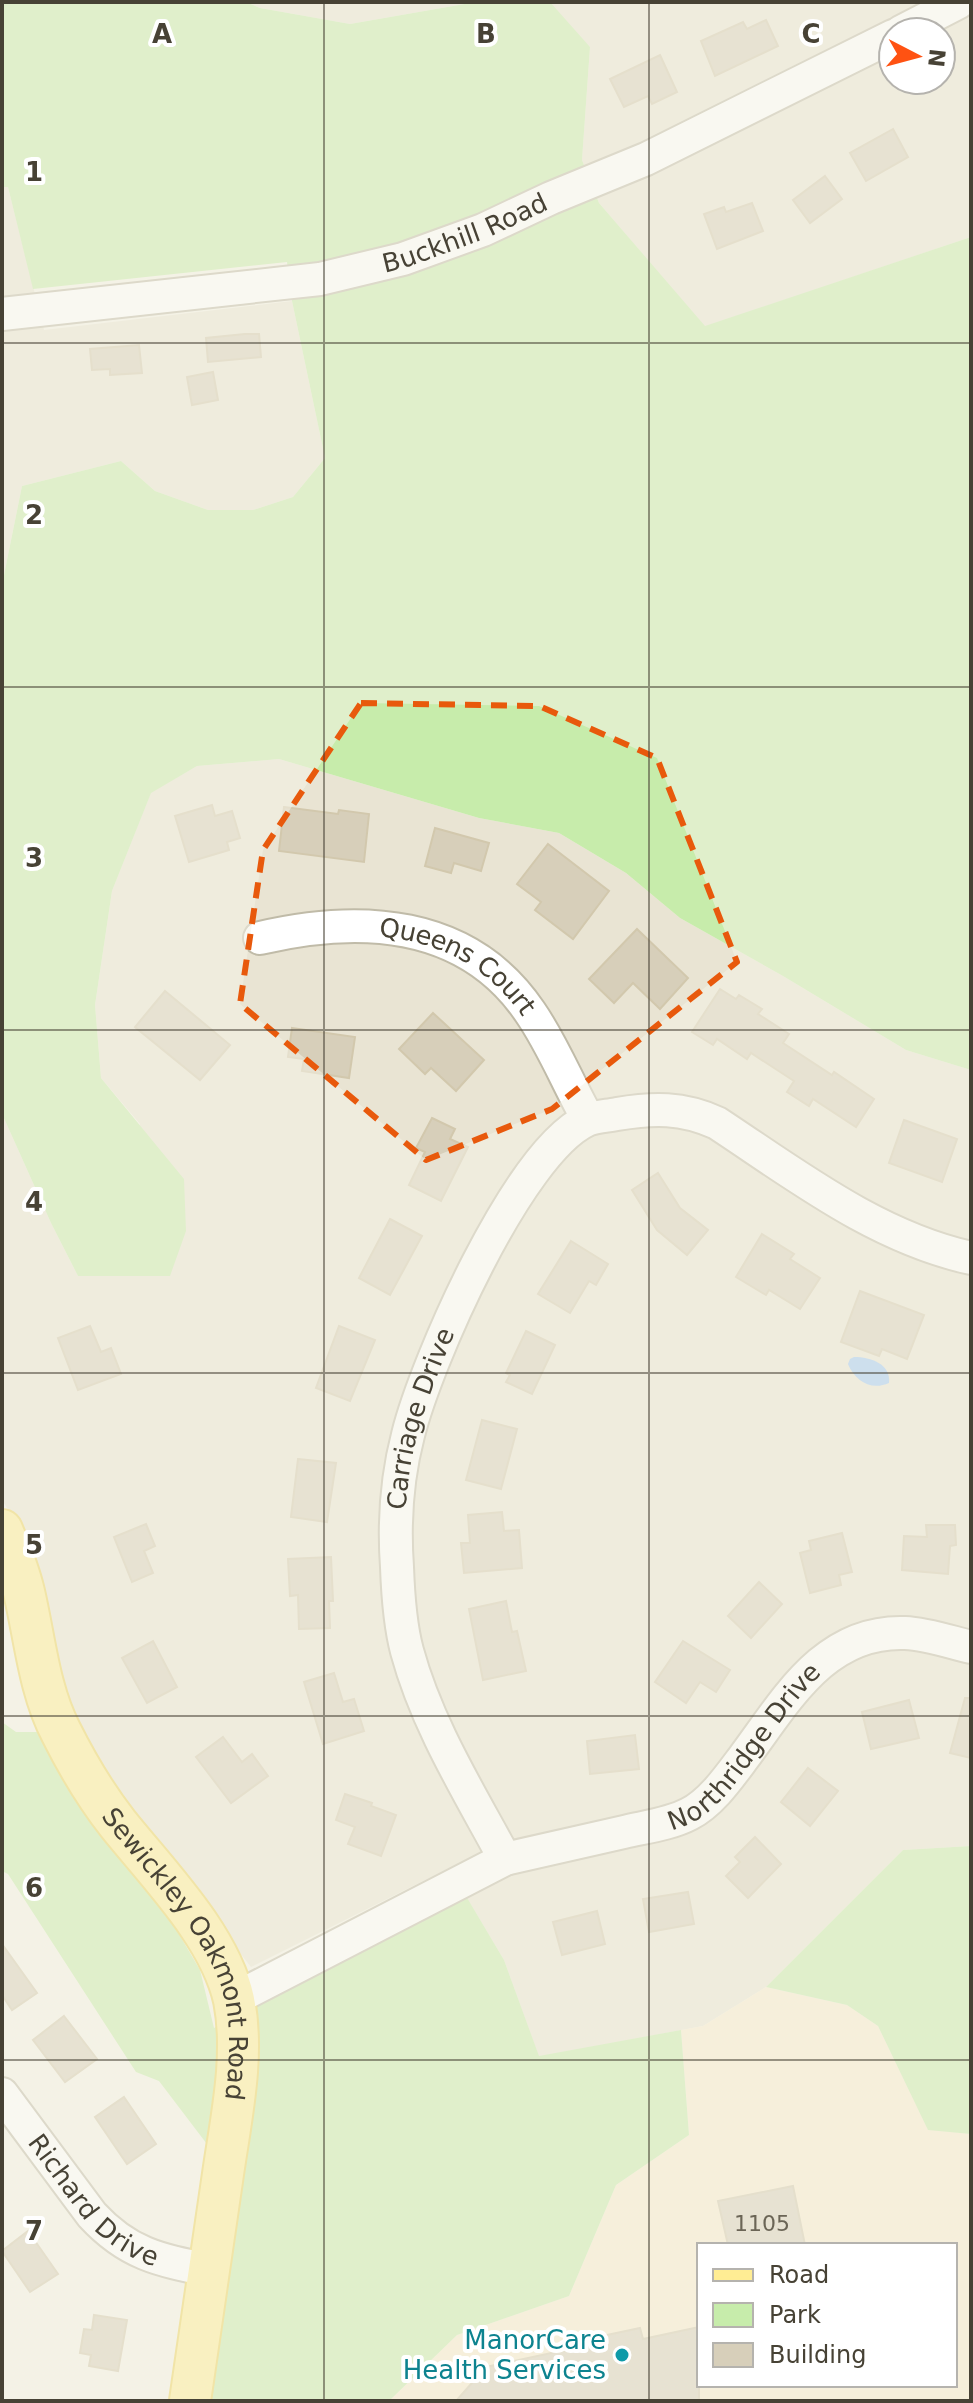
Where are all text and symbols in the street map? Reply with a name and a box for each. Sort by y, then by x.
north arrow [877,16,957,96]
text: A [152,19,172,49]
text: B [476,19,496,49]
text: C [801,19,821,49]
text: N [923,48,950,69]
text: 1 [25,157,43,187]
street label: Buckhill Road [379,187,552,279]
text: 2 [25,500,43,530]
text: 3 [25,843,43,873]
street label: Queens Court [378,912,542,1021]
text: 4 [25,1187,43,1217]
street label: Carriage Drive [382,1323,460,1511]
text: 5 [25,1530,43,1560]
street label: Northridge Drive [663,1656,826,1836]
street label: Sewickley Oakmont Road [96,1802,253,2102]
text: 6 [25,1873,43,1903]
street label: Richard Drive [22,2128,163,2272]
house number: 1105 [734,2211,790,2236]
text: 7 [25,2216,43,2246]
legend [697,2243,957,2387]
text: Road [769,2261,829,2289]
text: Park [769,2301,821,2329]
place label: ManorCare Health Services [403,2325,606,2385]
text: Building [769,2341,866,2369]
marker: ManorCare Health Services [613,2346,631,2364]

